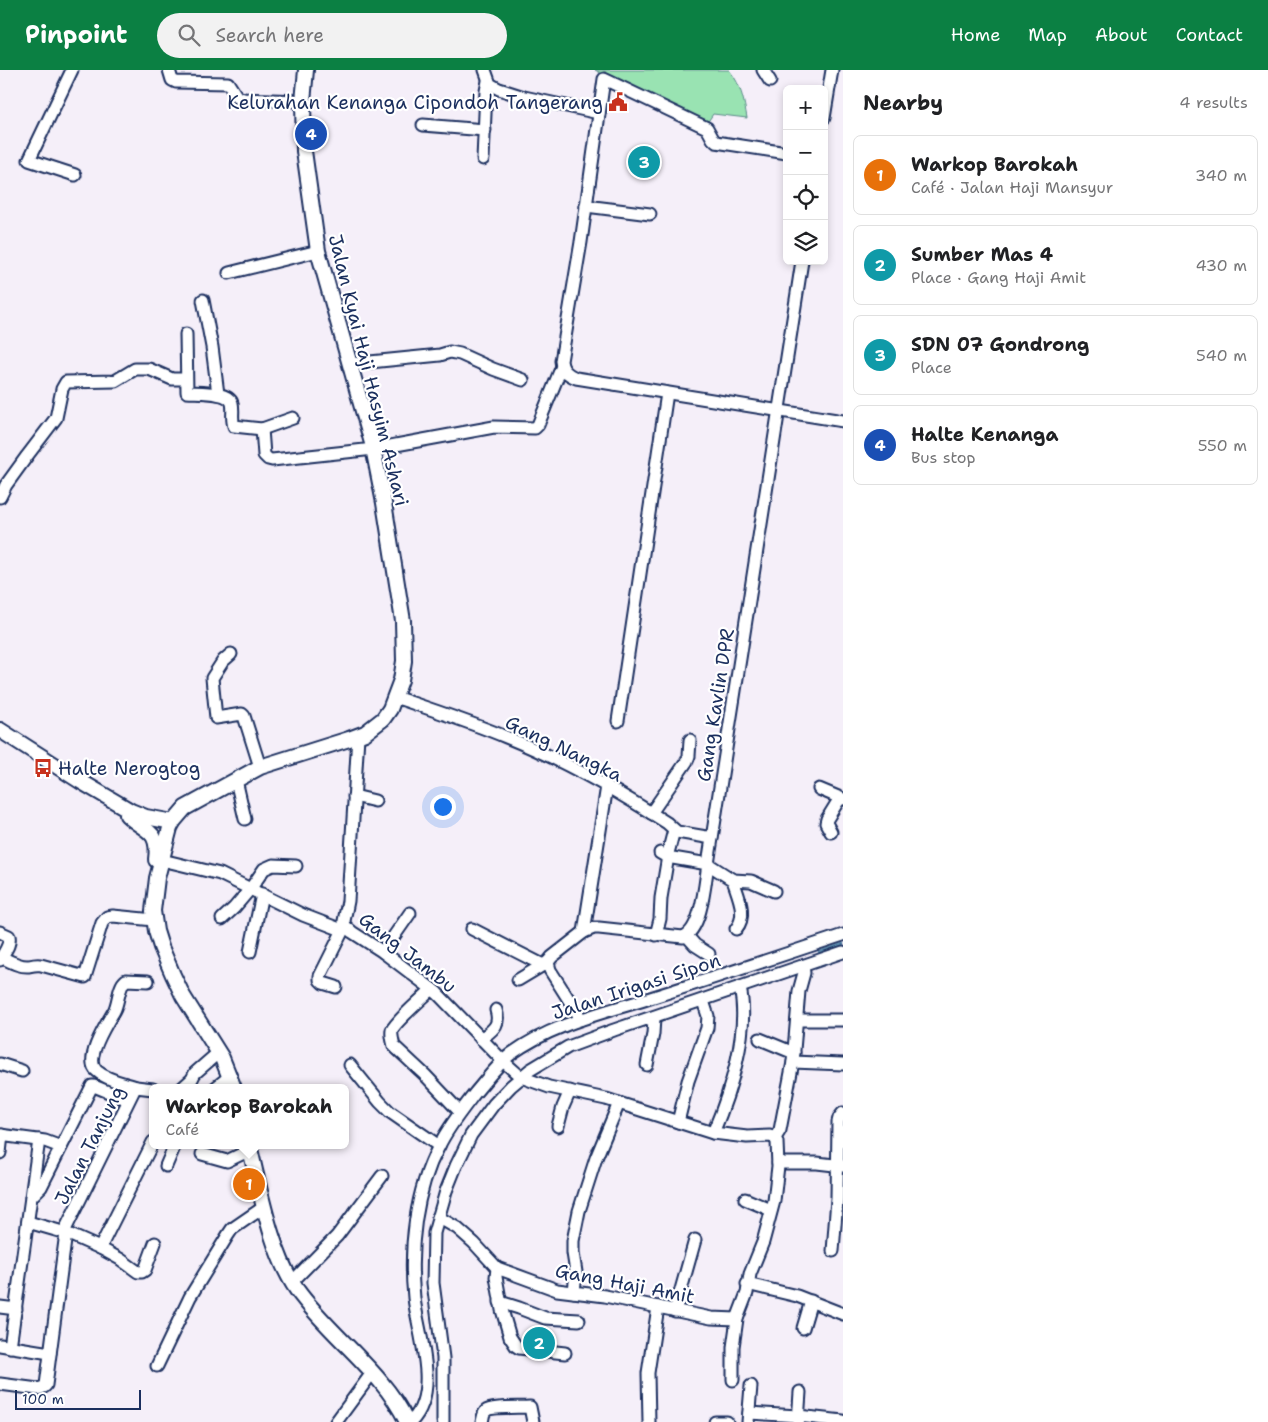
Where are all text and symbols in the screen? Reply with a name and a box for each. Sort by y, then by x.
search box [157,13,507,58]
text: Pinpoint [25,19,127,51]
icon: search [175,21,203,49]
text: Search here [215,23,324,48]
text: Home [951,23,1000,47]
text: Map [1028,23,1067,47]
text: About [1095,23,1148,47]
text: Contact [1176,23,1243,47]
map controls [783,85,828,265]
button: + [783,85,828,130]
text: Nearby [863,89,943,117]
place label: Kelurahan Kenanga Cipondoh Tangerang [227,90,603,115]
public building icon: Kelurahan Kenanga Cipondoh Tangerang [607,91,629,113]
text: 4 results [1179,92,1248,113]
pin: 4 [295,115,327,153]
button: − [783,130,828,175]
pin: 3 [628,143,660,181]
text: Warkop Barokah [911,152,1078,177]
text: 1 [876,165,884,186]
text: 340 m [1195,165,1247,186]
button: locate [783,175,828,220]
text: Café · Jalan Haji Mansyur [911,177,1113,198]
button: layers [783,220,828,265]
street label: Jalan Kyai Haji Hasyim Ashari [323,232,414,509]
text: Sumber Mas 4 [911,242,1053,267]
text: 2 [874,255,886,276]
text: 430 m [1196,255,1247,276]
text: Place · Gang Haji Amit [911,267,1086,288]
text: SDN 07 Gondrong [911,332,1089,357]
text: 3 [874,345,886,366]
text: 540 m [1196,345,1247,366]
text: Place [911,357,952,378]
text: Halte Kenanga [911,422,1059,447]
text: 4 [874,435,886,456]
text: 550 m [1198,435,1247,456]
text: Bus stop [911,447,976,468]
street label: Gang Kavlin DPR [691,627,740,783]
street label: Gang Nangka [501,709,627,788]
place label: Halte Nerogtog [58,756,200,781]
bus stop icon: Halte Nerogtog [32,757,54,779]
your location [430,794,456,820]
street label: Gang Jambu [354,906,462,998]
street label: Jalan Irigasi Sipon [549,947,724,1026]
street label: Jalan Tanjung [49,1082,130,1209]
popup [149,1084,349,1149]
text: Warkop Barokah [166,1094,332,1119]
text: Café [166,1119,199,1140]
pin: 1 [233,1165,265,1203]
street label: Gang Haji Amit [553,1258,697,1309]
pin: 2 [523,1324,555,1362]
scale bar [15,1387,141,1410]
text: 100 m [22,1390,64,1408]

